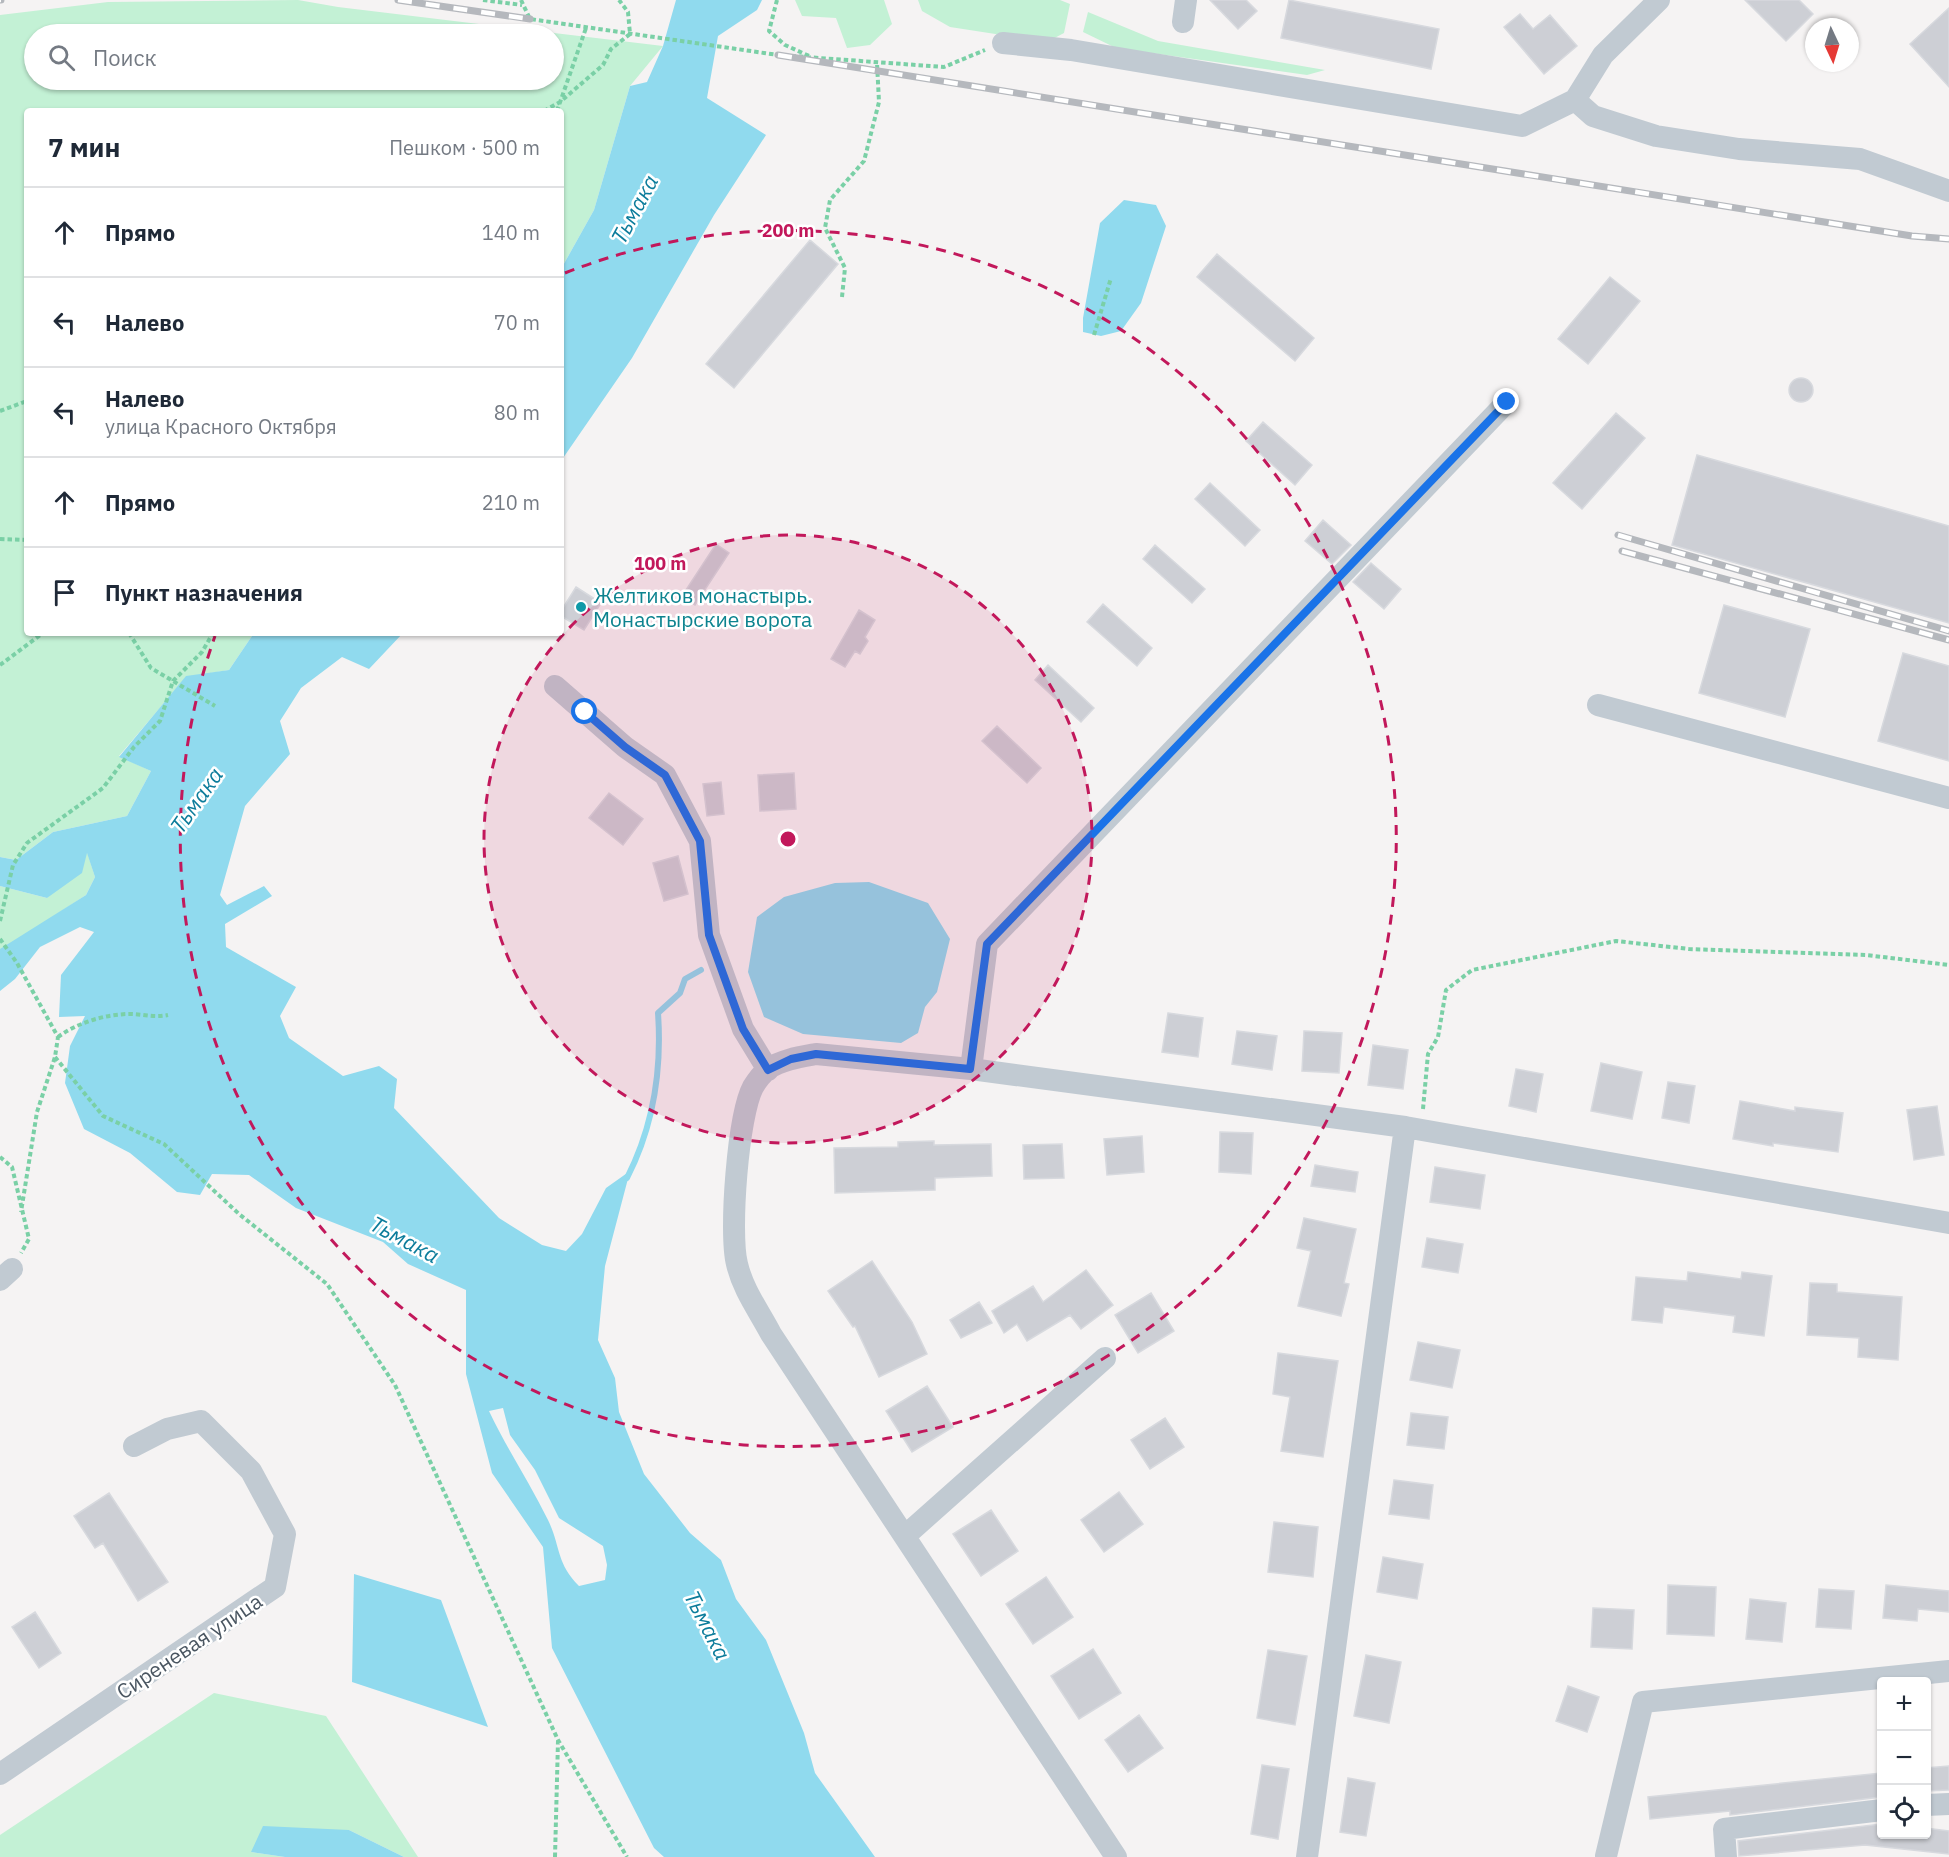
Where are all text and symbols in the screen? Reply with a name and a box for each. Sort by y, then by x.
north arrow [1805,18,1859,72]
search box [24,24,564,90]
icon: search [45,41,78,74]
text: Поиск [93,43,157,72]
text: 7 мин [48,130,120,164]
text: Пешком · 500 m [389,134,540,161]
water label: Тьмака [604,169,664,249]
icon: ahead [48,216,81,249]
text: Прямо [105,218,175,247]
text: 140 m [482,219,540,246]
text: 200 m [762,219,814,242]
icon: left [48,306,81,339]
text: Налево [105,308,184,337]
text: 70 m [494,309,540,336]
text: Налево [105,384,184,413]
route end [1493,388,1519,414]
icon: left [48,396,81,429]
text: 80 m [494,399,540,426]
text: улица Красного Октября [105,413,337,440]
icon: ahead [48,486,81,519]
text: Прямо [105,488,175,517]
text: 210 m [482,489,540,516]
text: 100 m [634,552,686,575]
icon: arrive [48,576,81,609]
text: Пункт назначения [105,578,303,607]
place label: Желтиков монастырь. Монастырские ворота [593,581,813,633]
marker: Желтиков монастырь. Монастырские ворота [574,600,588,614]
route start [571,698,597,724]
water label: Тьмака [163,761,229,839]
centre of rings [778,829,798,849]
water label: Тьмака [365,1209,445,1269]
water label: Тьмака [678,1585,738,1665]
street label: Сиреневая улица [111,1587,267,1705]
map controls [1877,1677,1931,1839]
button: + [1877,1677,1931,1731]
button: − [1877,1731,1931,1785]
button: locate [1877,1785,1931,1839]

